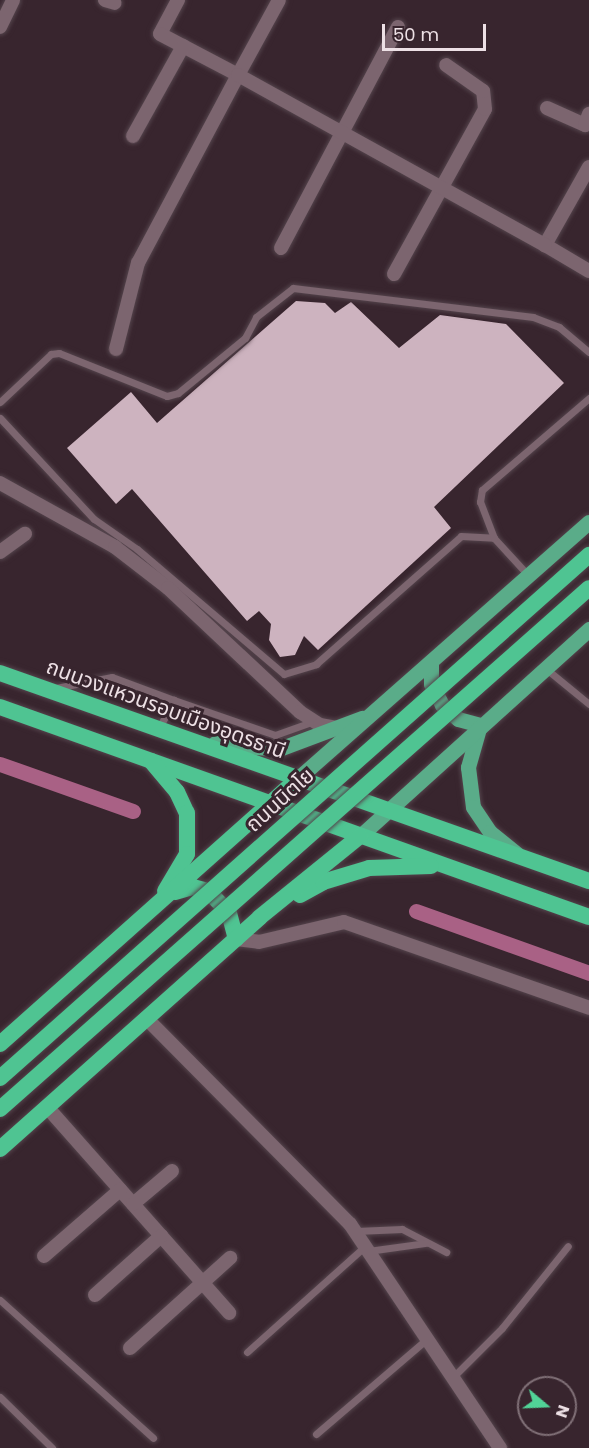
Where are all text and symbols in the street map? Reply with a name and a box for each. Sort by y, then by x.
scale bar [385,12,488,50]
text: 50 m [393,22,439,47]
street label: ถนนวงแหวนรอบเมืองอุดรธานี [43,654,289,764]
street label: ถนนนิตโย [241,763,319,837]
north arrow [517,1376,577,1436]
text: N [550,1402,575,1421]

